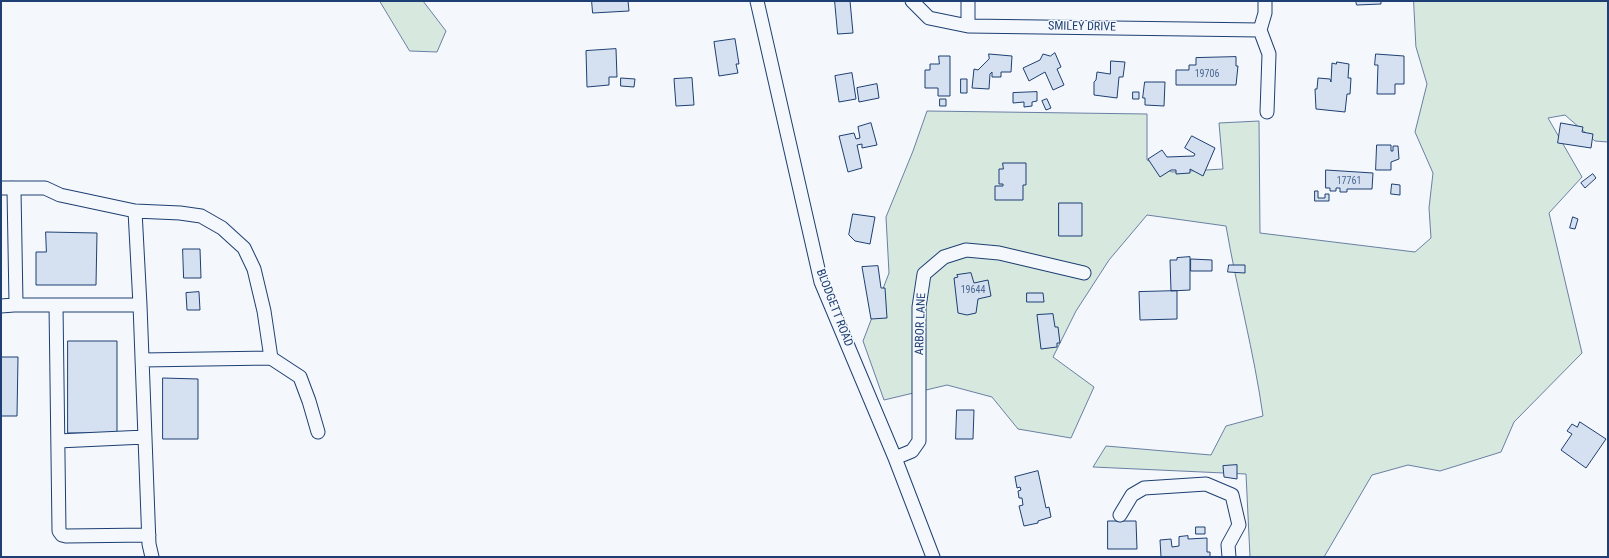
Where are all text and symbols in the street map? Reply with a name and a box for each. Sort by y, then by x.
street label: SMILEY DRIVE [1048,19,1116,35]
house number: 19706 [1195,68,1219,80]
house number: 17761 [1337,175,1361,187]
street label: BLODGETT ROAD [813,267,855,349]
house number: 19644 [961,284,985,296]
street label: ARBOR LANE [913,293,929,355]

